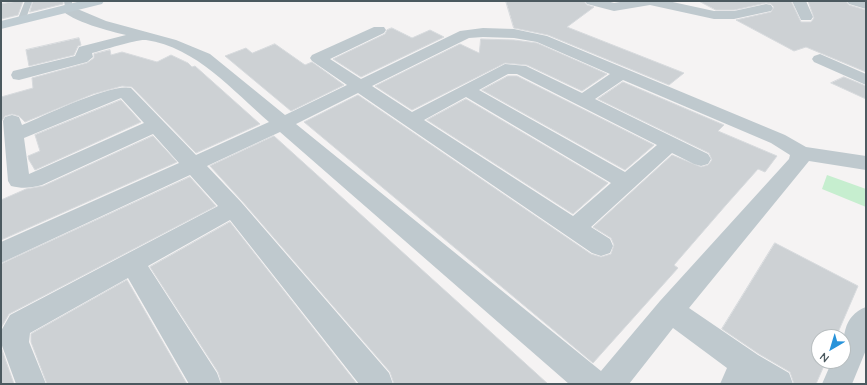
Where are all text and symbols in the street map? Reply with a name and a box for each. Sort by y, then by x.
north arrow [811,329,851,369]
text: N [817,350,832,366]

